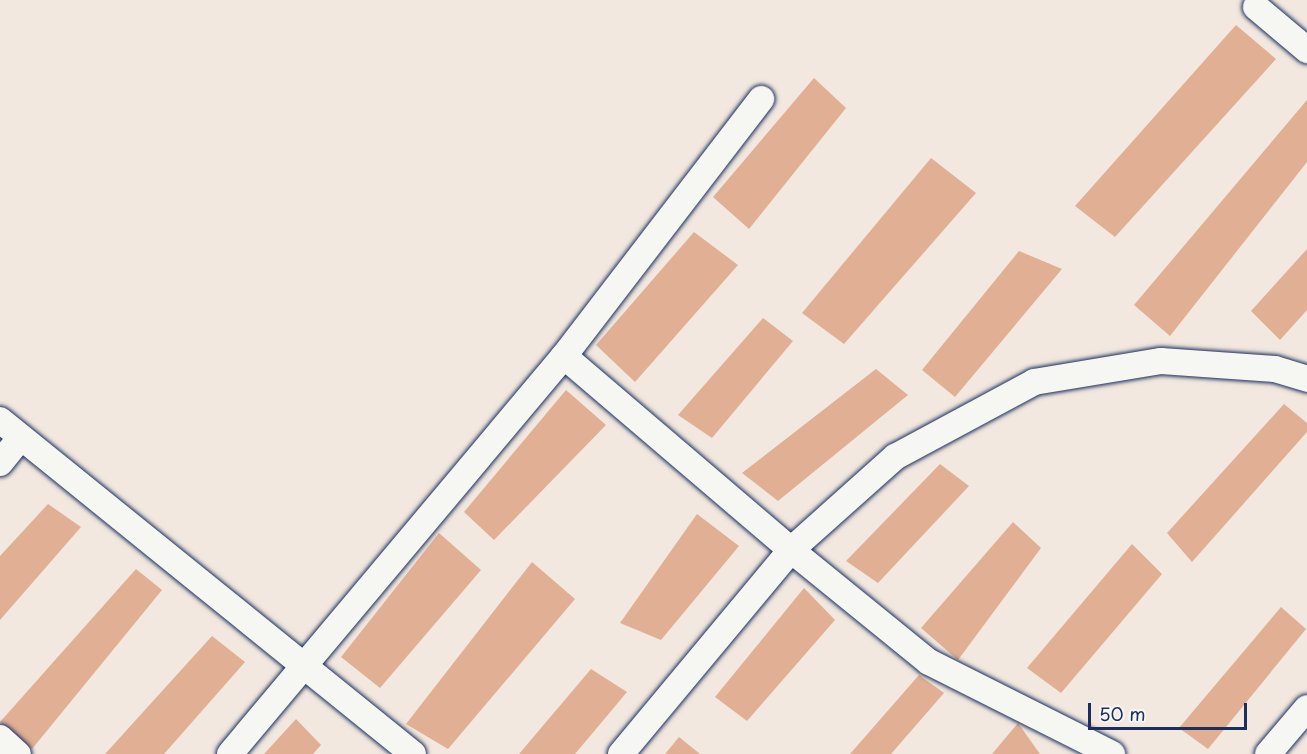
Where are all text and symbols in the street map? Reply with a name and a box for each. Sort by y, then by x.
scale bar [1091,691,1250,729]
text: 50 m [1099,700,1146,727]

